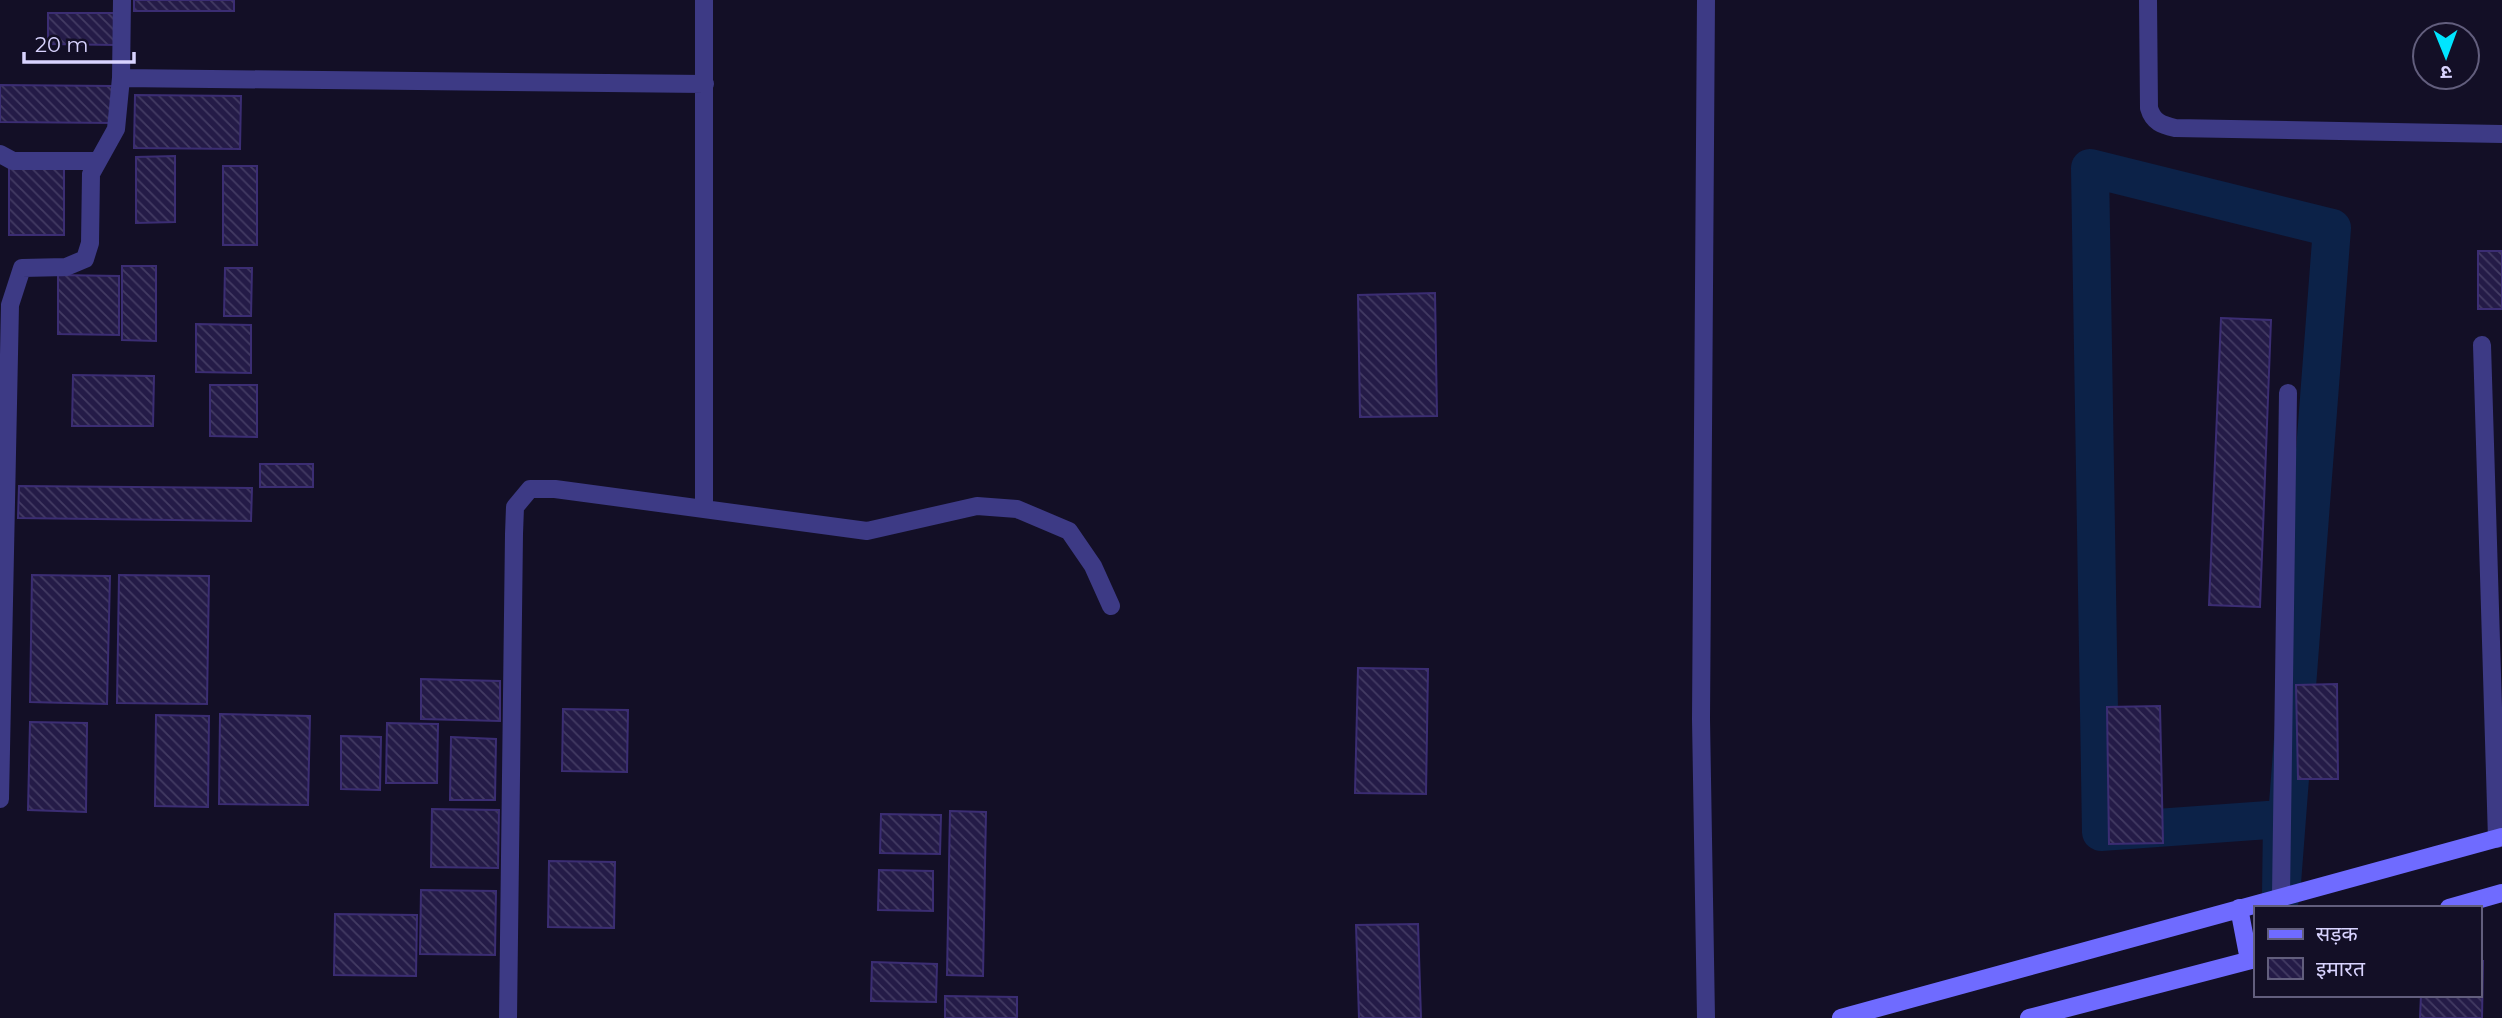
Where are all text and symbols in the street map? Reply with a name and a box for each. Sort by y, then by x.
scale bar [24,21,135,65]
north arrow [2411,21,2481,91]
text: 20 m [35,32,89,57]
text: उ [2440,61,2452,84]
legend [2254,906,2481,997]
text: सड़क [2316,921,2358,946]
text: इमारत [2316,956,2366,981]

